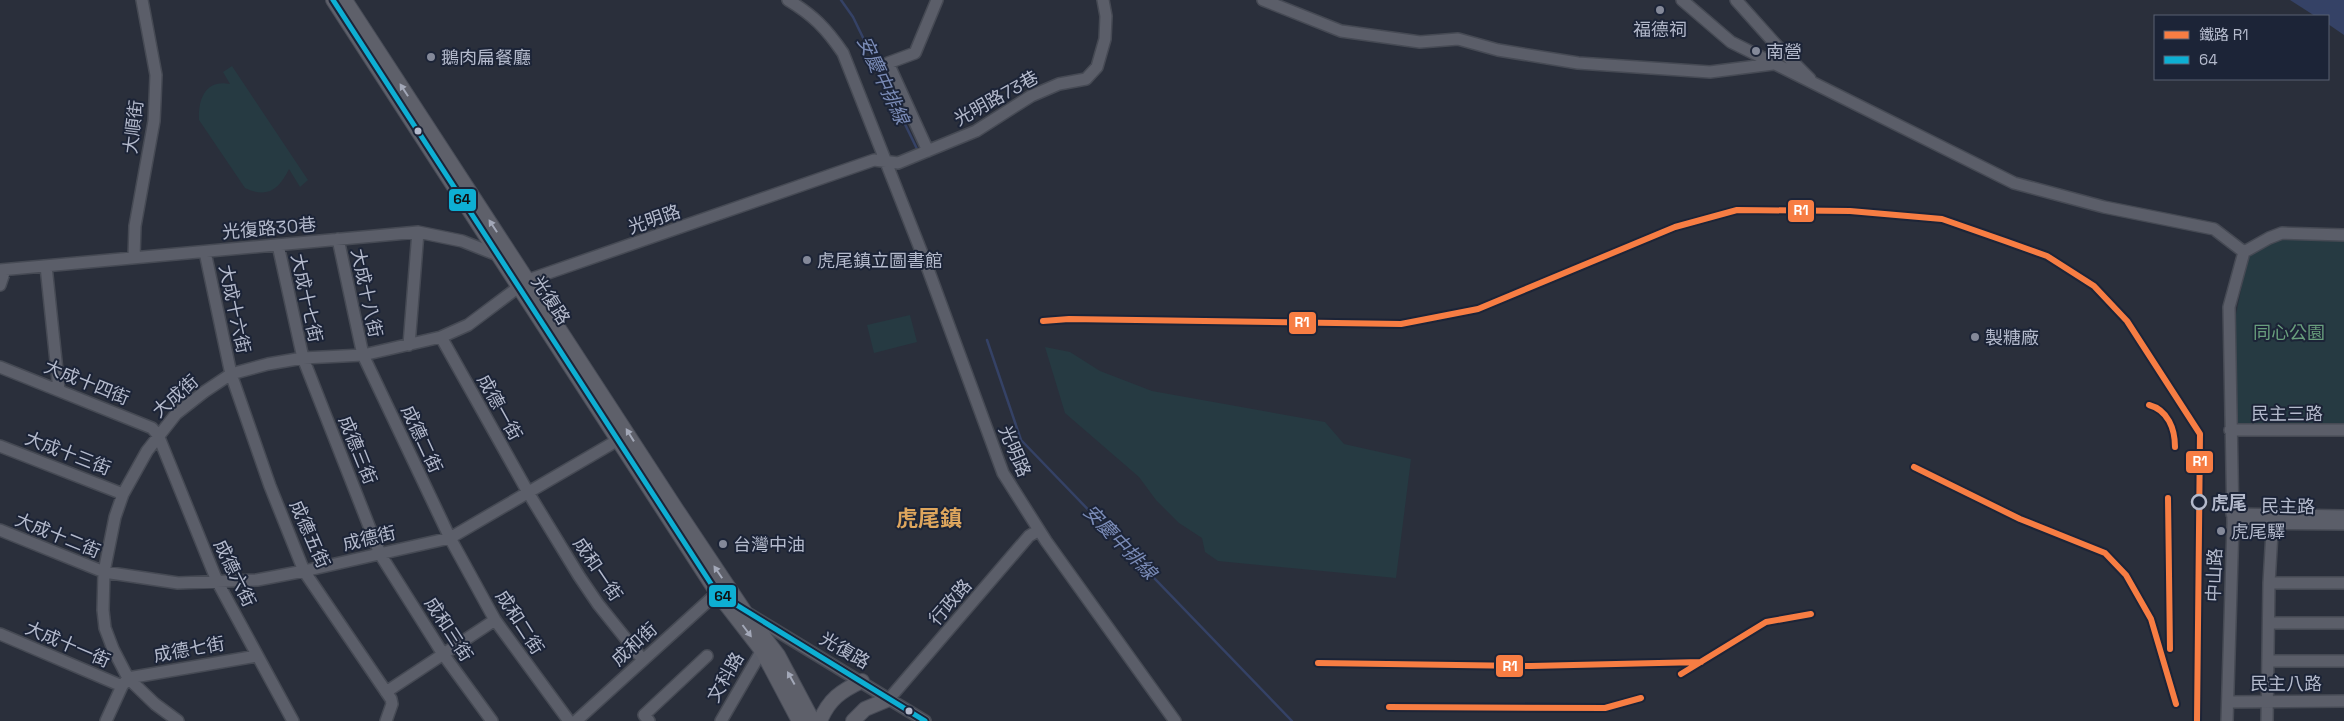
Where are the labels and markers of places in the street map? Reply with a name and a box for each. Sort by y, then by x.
marker: 福德祠 [1654,4,1666,16]
place label: 福德祠 [1633,18,1687,41]
place label: 南營 [1766,40,1802,63]
marker: 南營 [1750,45,1762,57]
place label: 鵝肉扁餐廳 [441,46,531,69]
marker: 鵝肉扁餐廳 [425,51,437,63]
unlabelled marker [413,126,423,136]
place label: 虎尾鎮立圖書館 [817,249,943,272]
marker: 虎尾鎮立圖書館 [801,254,813,266]
place label: 製糖廠 [1985,326,2039,349]
marker: 製糖廠 [1969,331,1981,343]
place label: 虎尾 [2211,491,2247,514]
marker: 虎尾 [2191,494,2207,510]
place label: 虎尾驛 [2231,520,2285,543]
marker: 虎尾驛 [2215,525,2227,537]
place label: 台灣中油 [733,533,805,556]
marker: 台灣中油 [717,538,729,550]
unlabelled marker [904,706,914,716]

